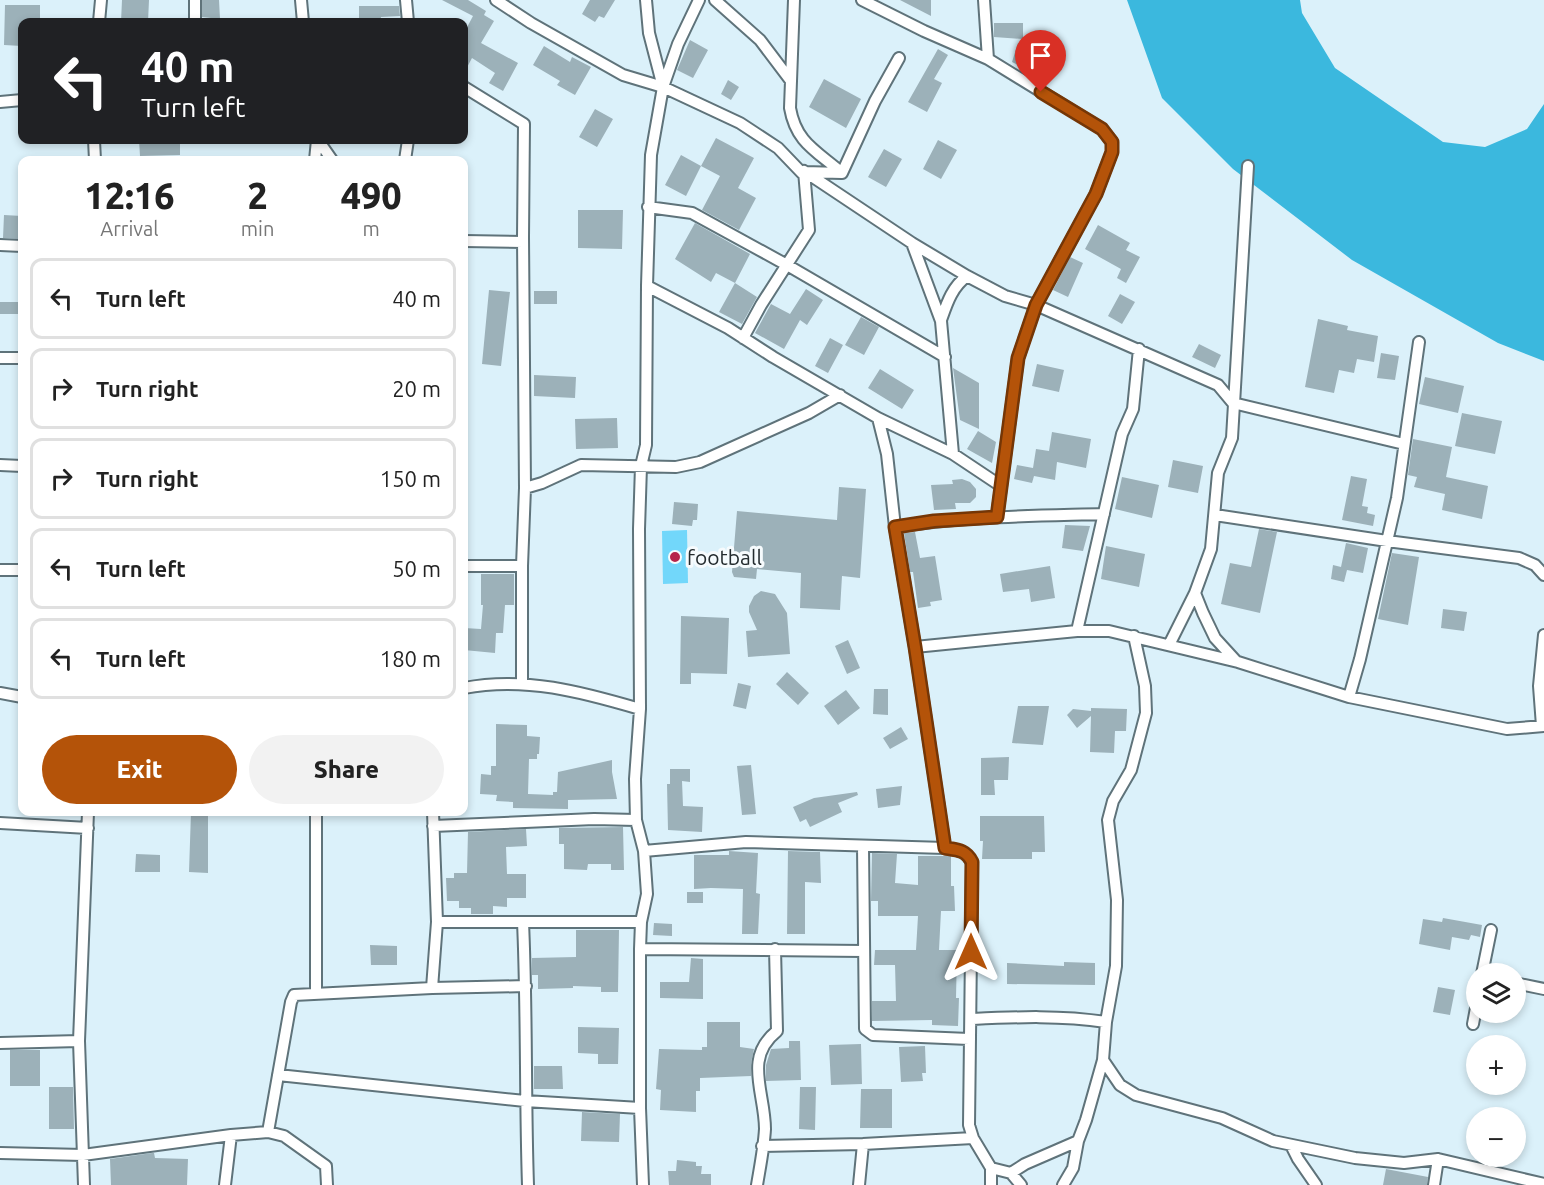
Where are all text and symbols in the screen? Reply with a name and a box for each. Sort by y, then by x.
pin [1015,30,1066,92]
icon: arrive [1024,39,1057,72]
icon: left [42,42,120,120]
text: 40 m [141,43,235,90]
text: Turn left [141,92,245,122]
text: 12:16 [84,175,174,216]
text: 2 [247,175,268,216]
text: 490 [341,175,402,216]
text: Arrival [100,217,159,240]
text: min [241,217,274,240]
text: m [363,217,380,240]
icon: left [45,282,78,315]
text: Turn left [96,286,186,311]
text: 40 m [392,286,441,311]
icon: right [45,372,78,405]
text: Turn right [96,376,198,401]
text: 20 m [392,376,441,401]
icon: right [45,462,78,495]
text: Turn right [96,466,198,491]
text: 150 m [380,466,441,491]
place label: football [687,545,762,569]
marker: football [668,550,682,564]
icon: left [45,552,78,585]
text: Turn left [96,556,186,581]
text: 50 m [392,556,441,581]
icon: left [45,642,78,675]
text: Turn left [96,646,186,671]
text: 180 m [380,646,441,671]
button: Exit [42,735,237,804]
button: Share [249,735,444,804]
position arrow [939,920,1003,984]
map controls [1466,963,1526,1167]
button: layers [1466,963,1526,1023]
button: + [1466,1035,1526,1095]
button: − [1466,1107,1526,1167]

